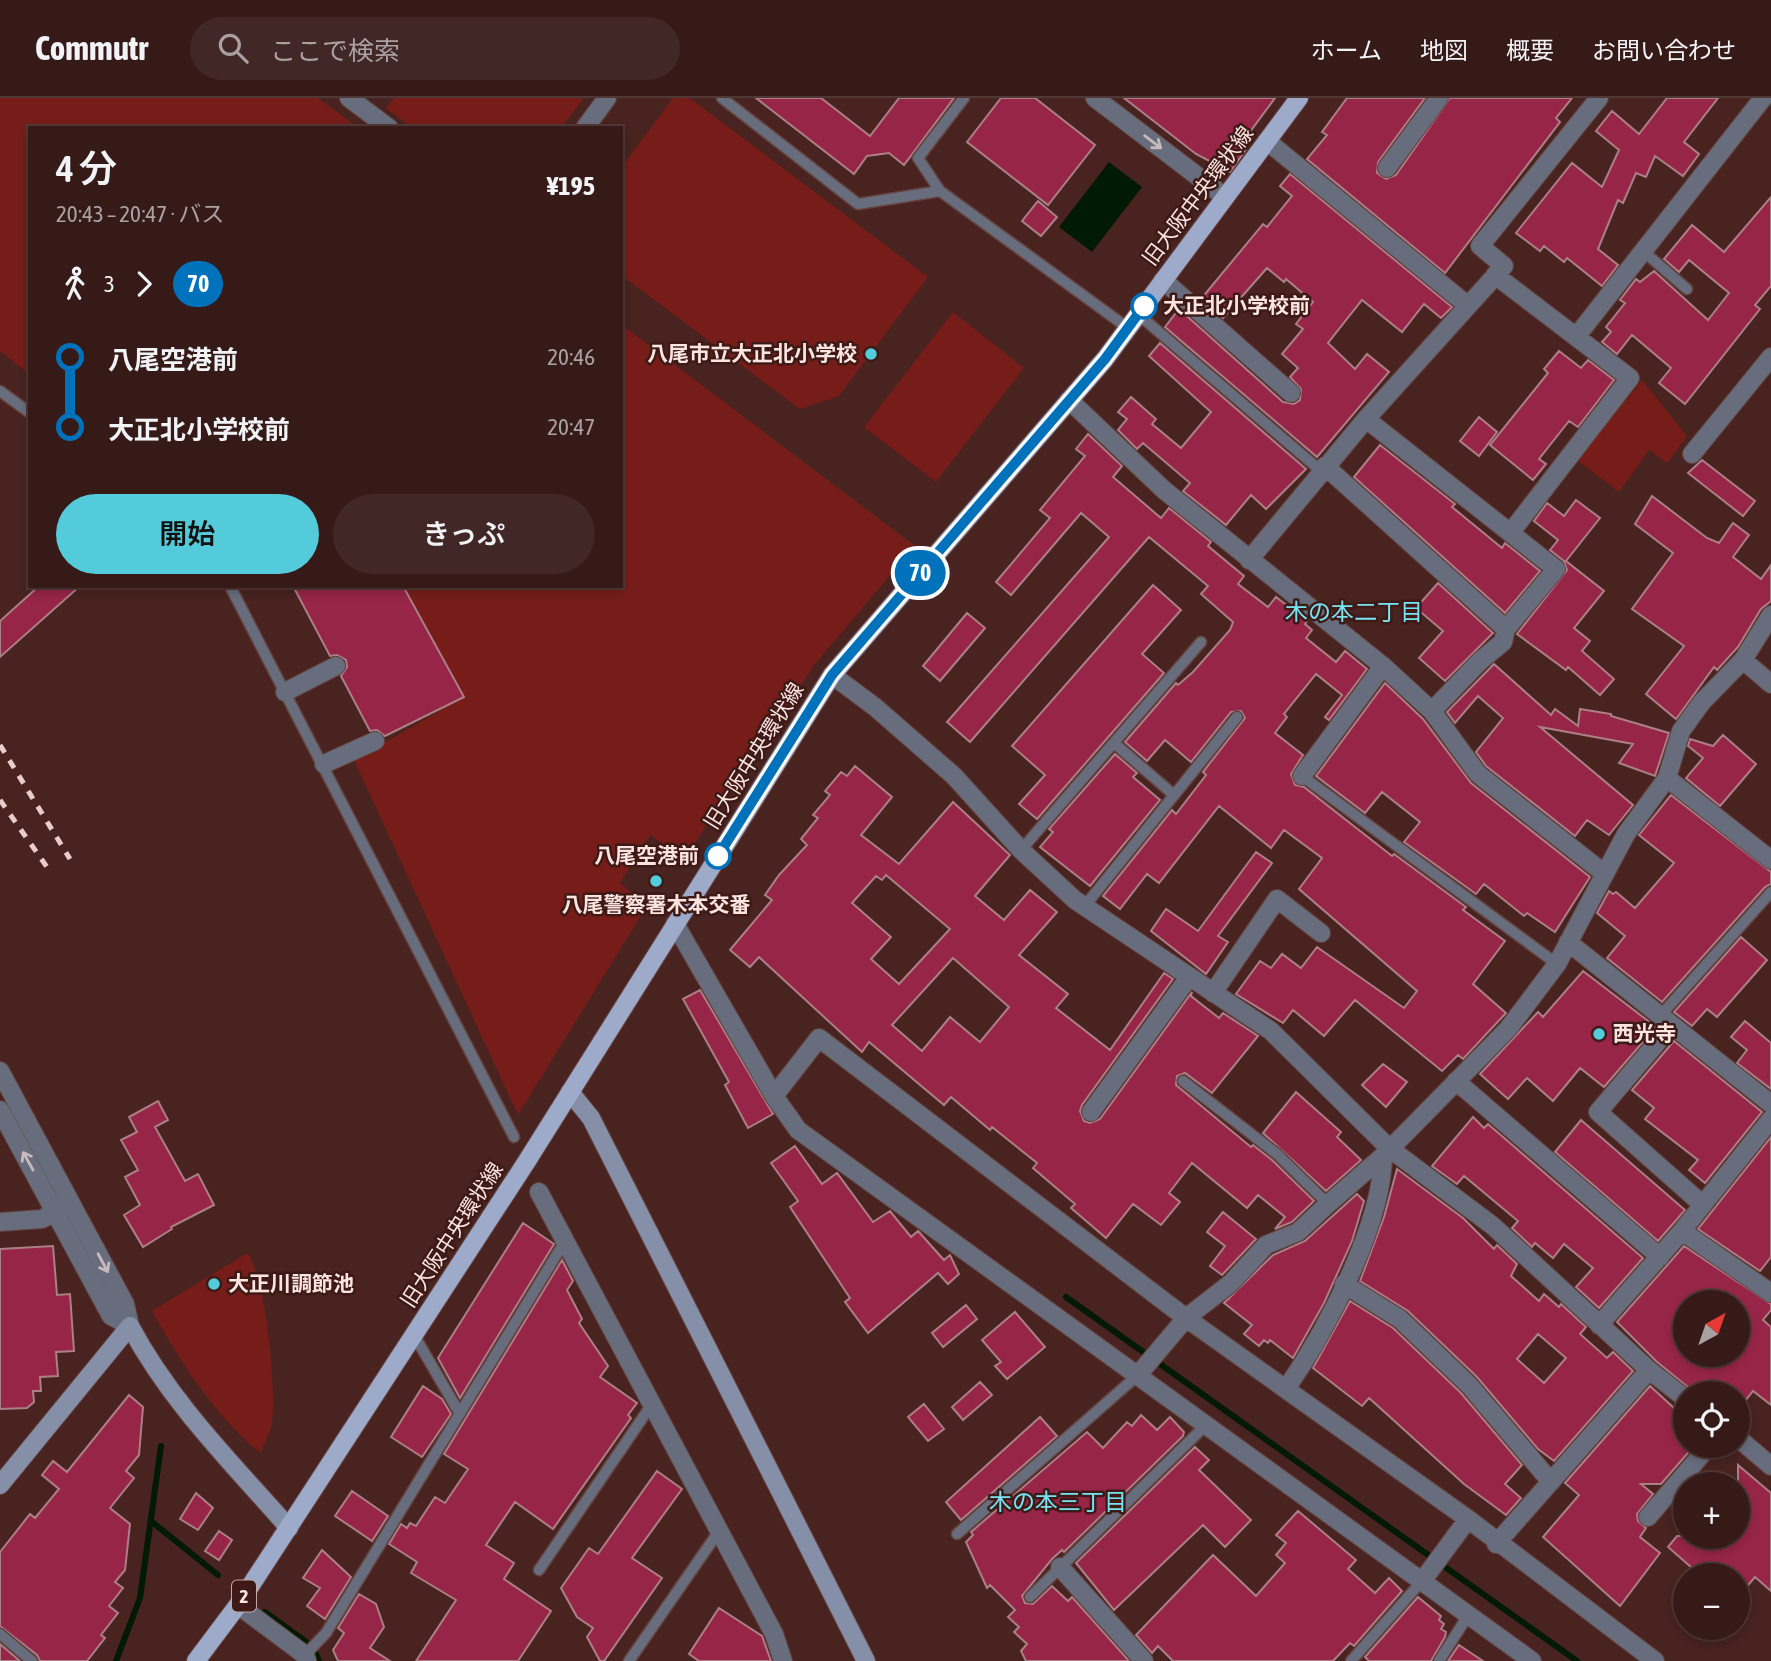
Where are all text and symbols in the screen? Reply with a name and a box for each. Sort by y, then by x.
search box [190,17,680,80]
text: Commutr [35,29,148,67]
icon: search [214,29,252,67]
text: ここで検索 [270,36,400,66]
text: ホーム [1311,37,1382,64]
text: 地図 [1420,37,1468,64]
text: 概要 [1506,37,1554,64]
text: お問い合わせ [1592,37,1736,64]
street label: 旧大阪中央環状線 [1137,121,1257,270]
one-way arrow [1143,134,1162,149]
text: 4 分 [56,147,117,190]
text: ¥195 [547,171,595,201]
text: 20:43 – 20:47 · バス [56,201,224,227]
icon: walk [56,265,94,303]
icon: forward [125,265,163,303]
text: 70 [187,270,209,297]
text: 3 [104,271,115,297]
marker: 大正北小学校前 [1131,293,1157,319]
place label: 大正北小学校前 [1163,293,1310,317]
place label: 八尾市立大正北小学校 [647,341,857,365]
text: 20:46 [547,344,595,370]
text: 八尾空港前 [108,345,238,375]
marker: 八尾市立大正北小学校 [863,346,879,362]
text: 20:47 [547,414,595,440]
text: 大正北小学校前 [108,415,290,445]
button: 開始 [56,494,319,574]
button: きっぷ [333,494,595,574]
line badge: 70 [888,550,951,596]
text: 70 [909,559,931,586]
district label: 木の本二丁目 [1285,599,1423,625]
street label: 旧大阪中央環状線 [698,678,808,833]
place label: 八尾空港前 [594,843,699,867]
marker: 八尾空港前 [705,843,731,869]
marker: 八尾警察署木本交番 [648,873,664,889]
place label: 八尾警察署木本交番 [562,892,751,916]
place label: 西光寺 [1613,1021,1676,1045]
marker: 西光寺 [1591,1026,1607,1042]
one-way arrow [21,1151,35,1171]
street label: 旧大阪中央環状線 [395,1157,507,1311]
one-way arrow [97,1252,110,1273]
place label: 大正川調節池 [228,1271,354,1295]
marker: 大正川調節池 [206,1276,222,1292]
north arrow [1673,1290,1750,1367]
map controls [1673,1290,1750,1640]
button: locate [1673,1381,1750,1458]
button: + [1673,1472,1750,1549]
district label: 木の本三丁目 [989,1489,1127,1515]
button: − [1673,1563,1750,1640]
road number: 2 [232,1580,256,1612]

